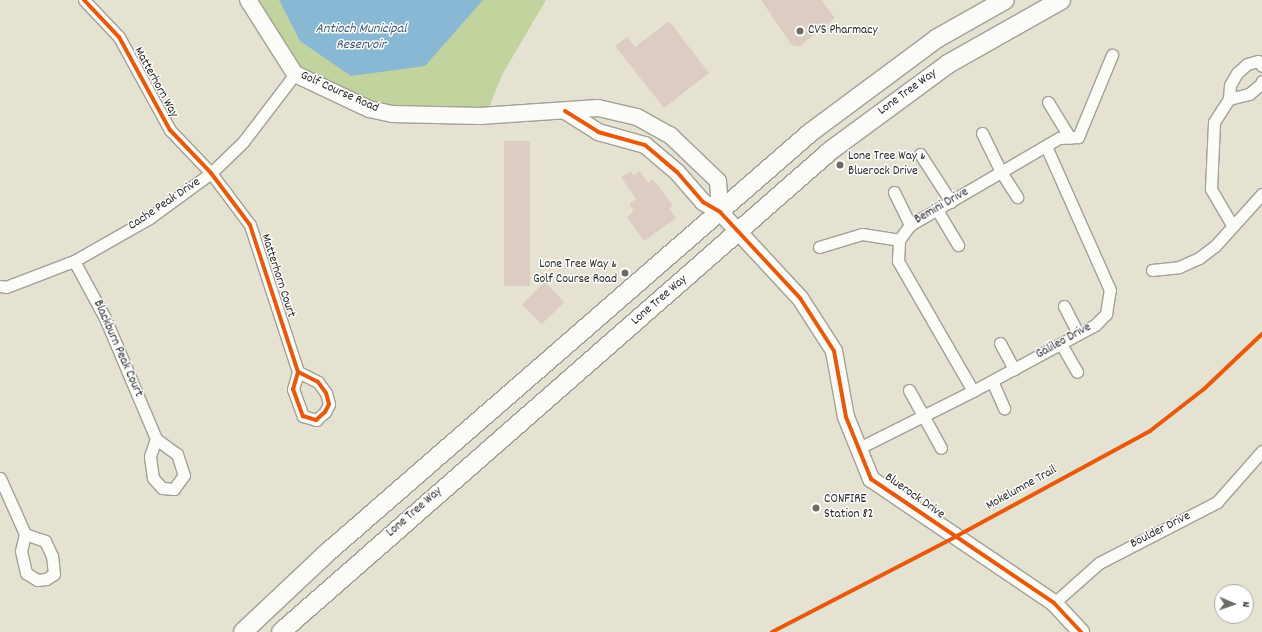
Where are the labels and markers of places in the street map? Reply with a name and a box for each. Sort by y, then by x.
place label: CVS Pharmacy [808,23,878,39]
marker: CVS Pharmacy [795,26,805,36]
place label: Lone Tree Way & Bluerock Drive [848,150,926,181]
marker: Lone Tree Way & Bluerock Drive [835,160,845,170]
place label: Lone Tree Way & Golf Course Road [533,258,617,289]
marker: Lone Tree Way & Golf Course Road [620,268,630,278]
place label: CONFIRE Station 82 [824,493,873,524]
marker: CONFIRE Station 82 [811,503,821,513]

